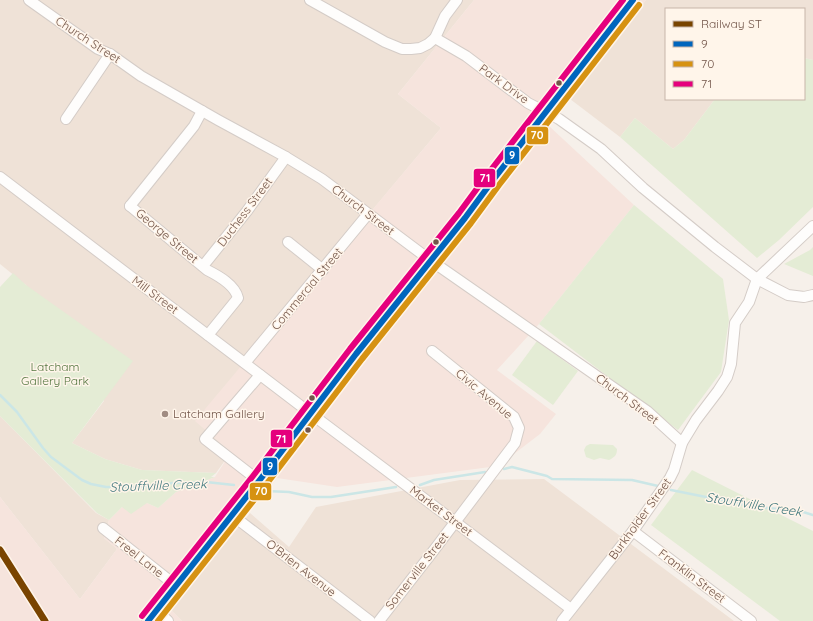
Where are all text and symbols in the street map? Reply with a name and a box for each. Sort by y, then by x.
legend [665,8,805,100]
street label: Church Street [53,13,124,66]
text: Railway ST [701,16,762,31]
text: 9 [701,36,708,51]
text: 70 [701,56,714,71]
street label: Park Drive [477,61,532,107]
text: 71 [701,76,712,91]
unlabelled marker [554,78,564,88]
line badge: 70 [526,126,549,145]
text: 70 [531,128,544,142]
line badge: 9 [504,146,520,165]
text: 9 [509,148,515,162]
line badge: 71 [473,168,496,188]
text: 71 [480,171,490,185]
street label: Duchess Street [214,174,275,249]
street label: Church Street [329,181,398,238]
street label: George Street [133,205,202,266]
unlabelled marker [431,237,441,247]
street label: Commercial Street [268,244,345,333]
street label: Mill Street [129,272,181,317]
park label: Latcham Gallery Park [21,359,89,388]
street label: Civic Avenue [453,365,516,422]
street label: Church Street [593,370,662,427]
unlabelled marker [307,393,317,403]
place label: Latcham Gallery [173,406,265,421]
marker: Latcham Gallery [160,409,170,419]
unlabelled marker [303,425,313,435]
line badge: 71 [270,429,293,448]
text: 71 [276,432,286,446]
line badge: 9 [262,457,278,476]
text: 9 [267,459,273,473]
water label: Stouffville Creek [109,475,208,495]
street label: Burkholder Street [605,475,674,562]
line badge: 70 [249,482,272,501]
street label: Market Street [407,482,476,539]
text: 70 [255,484,268,498]
water label: Stouffville Creek [705,488,804,520]
street label: Somerville Street [382,529,451,612]
street label: Freel Lane [112,533,167,581]
street label: O'Brien Avenue [263,536,339,600]
street label: Franklin Street [656,546,729,606]

